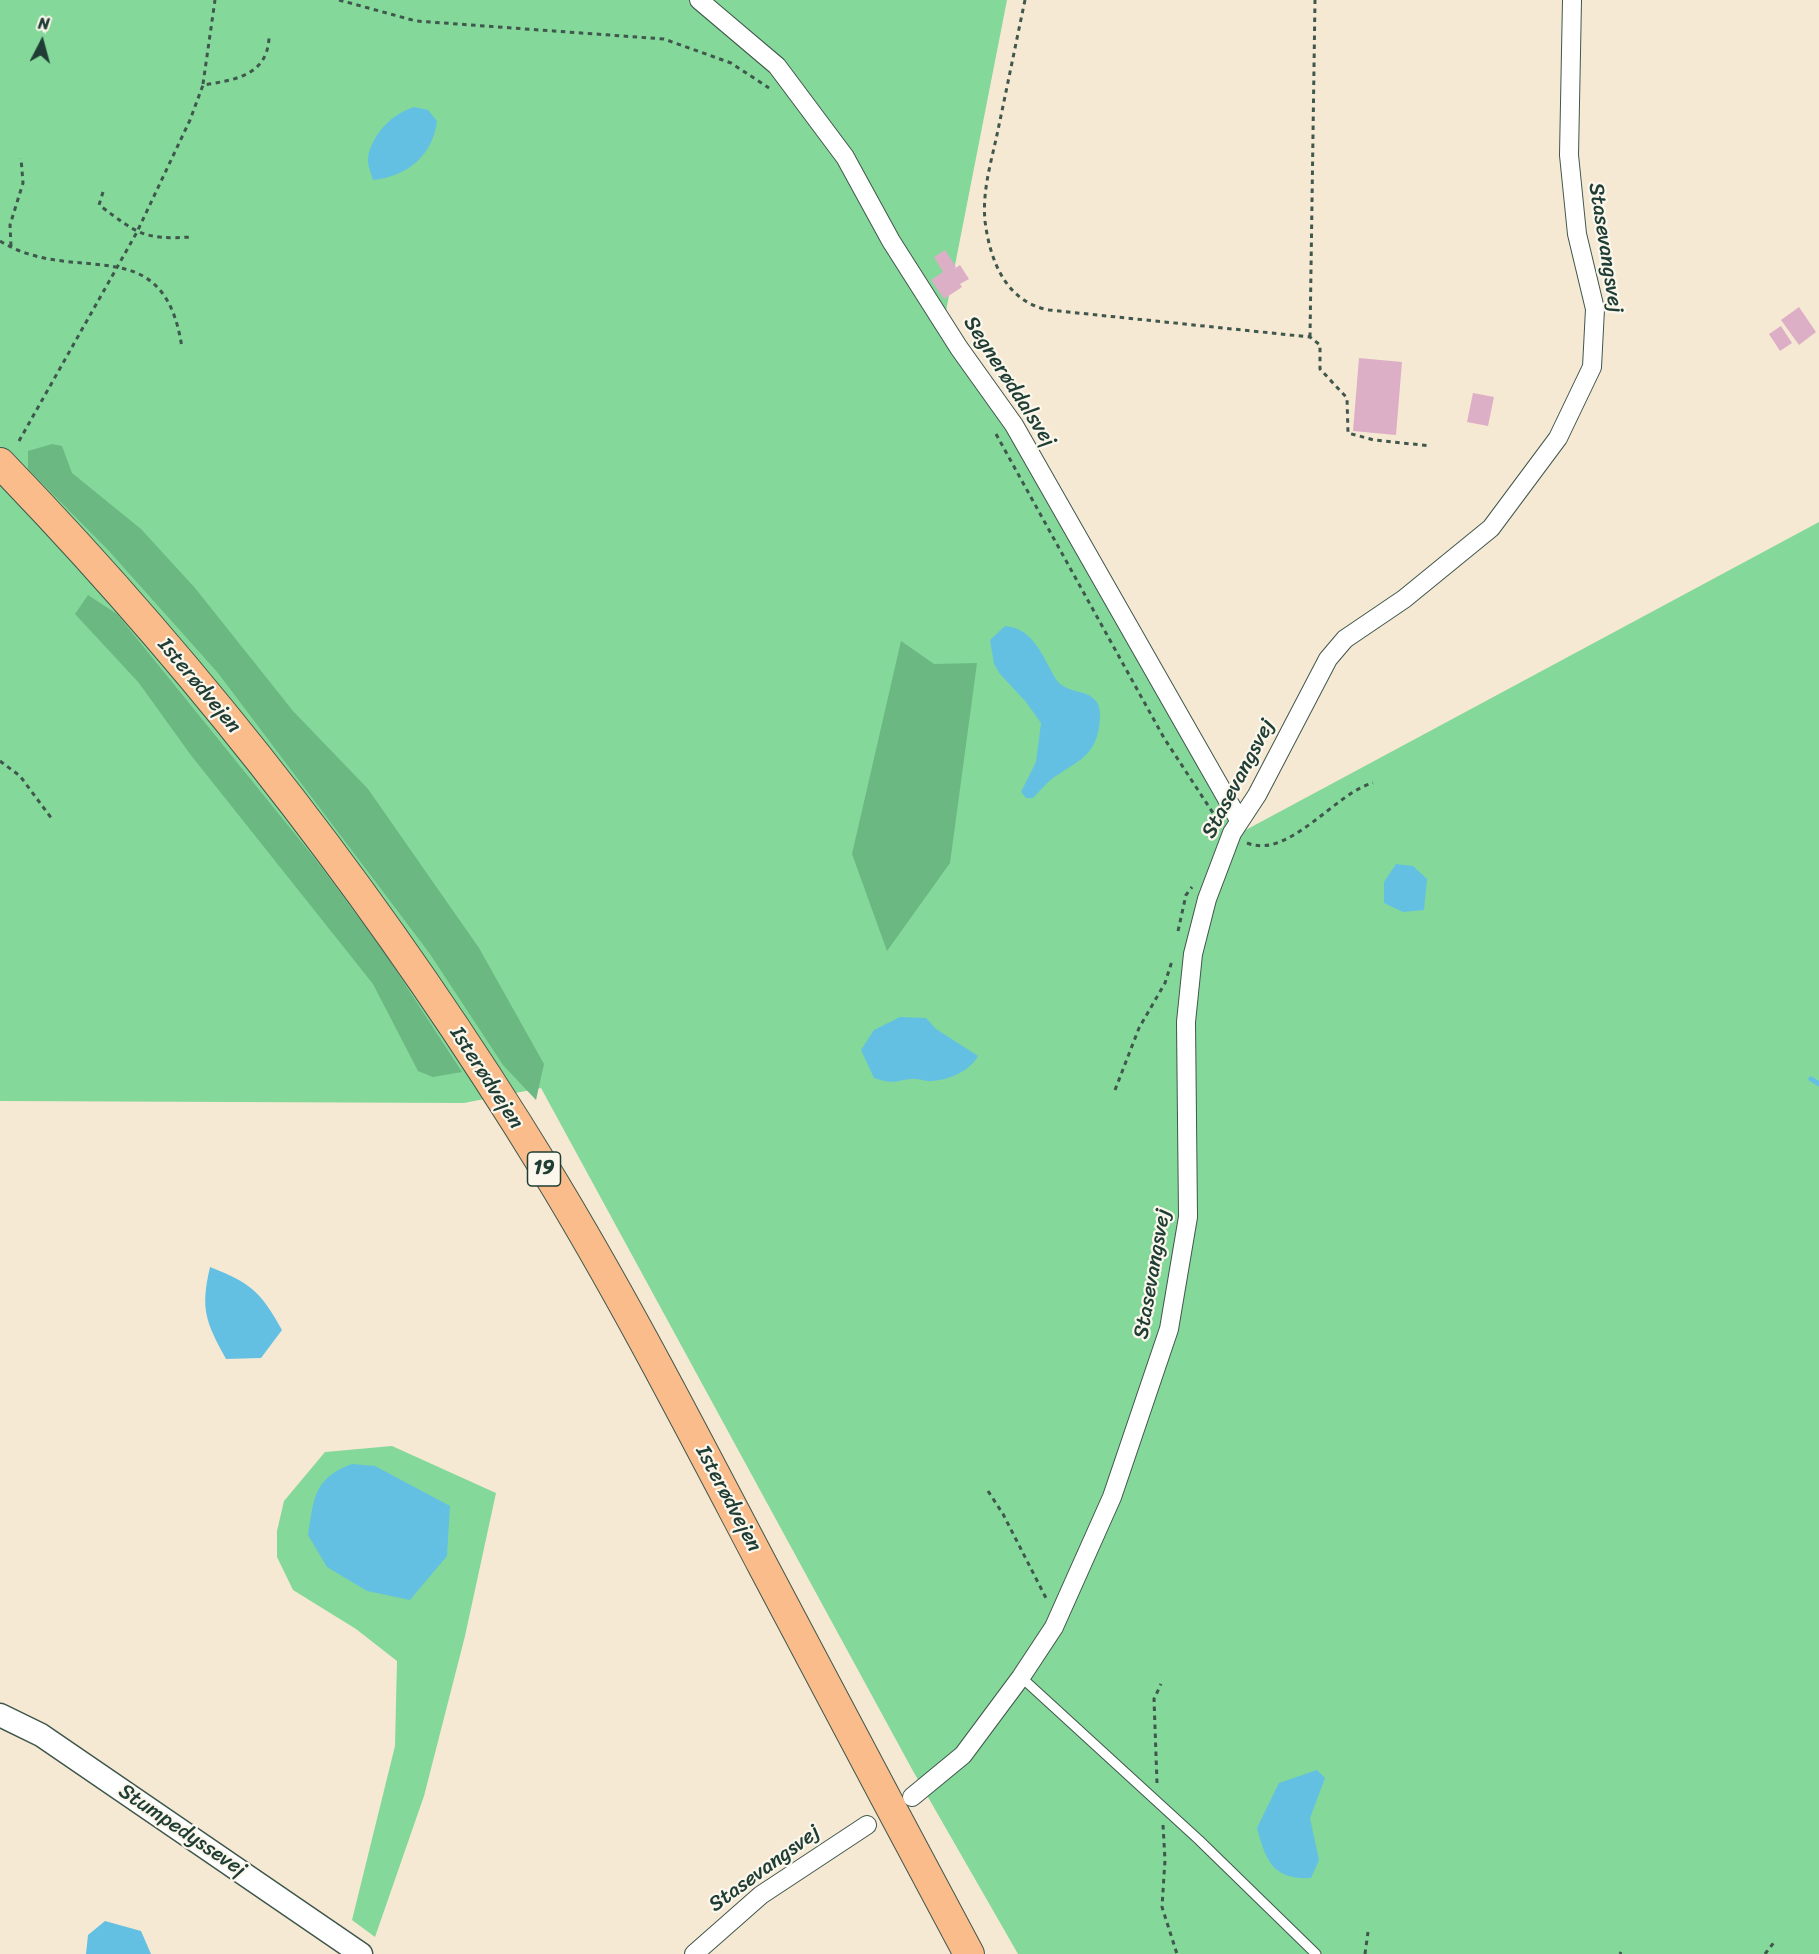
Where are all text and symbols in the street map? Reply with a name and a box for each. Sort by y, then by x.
text: N [37,9,51,39]
north arrow [12,12,72,72]
street label: Stasevangsvej [1582,181,1628,315]
street label: Segnerøddalsvej [957,312,1061,452]
street label: Isterødvejen [152,633,246,739]
street label: Stasevangsvej [1197,715,1281,843]
street label: Isterødvejen [444,1022,528,1134]
road number: 19 [528,1152,560,1186]
street label: Stasevangsvej [1129,1207,1177,1341]
street label: Isterødvejen [690,1442,766,1556]
street label: Stumpedyssevej [113,1779,251,1883]
street label: Stasevangsvej [704,1820,826,1918]

